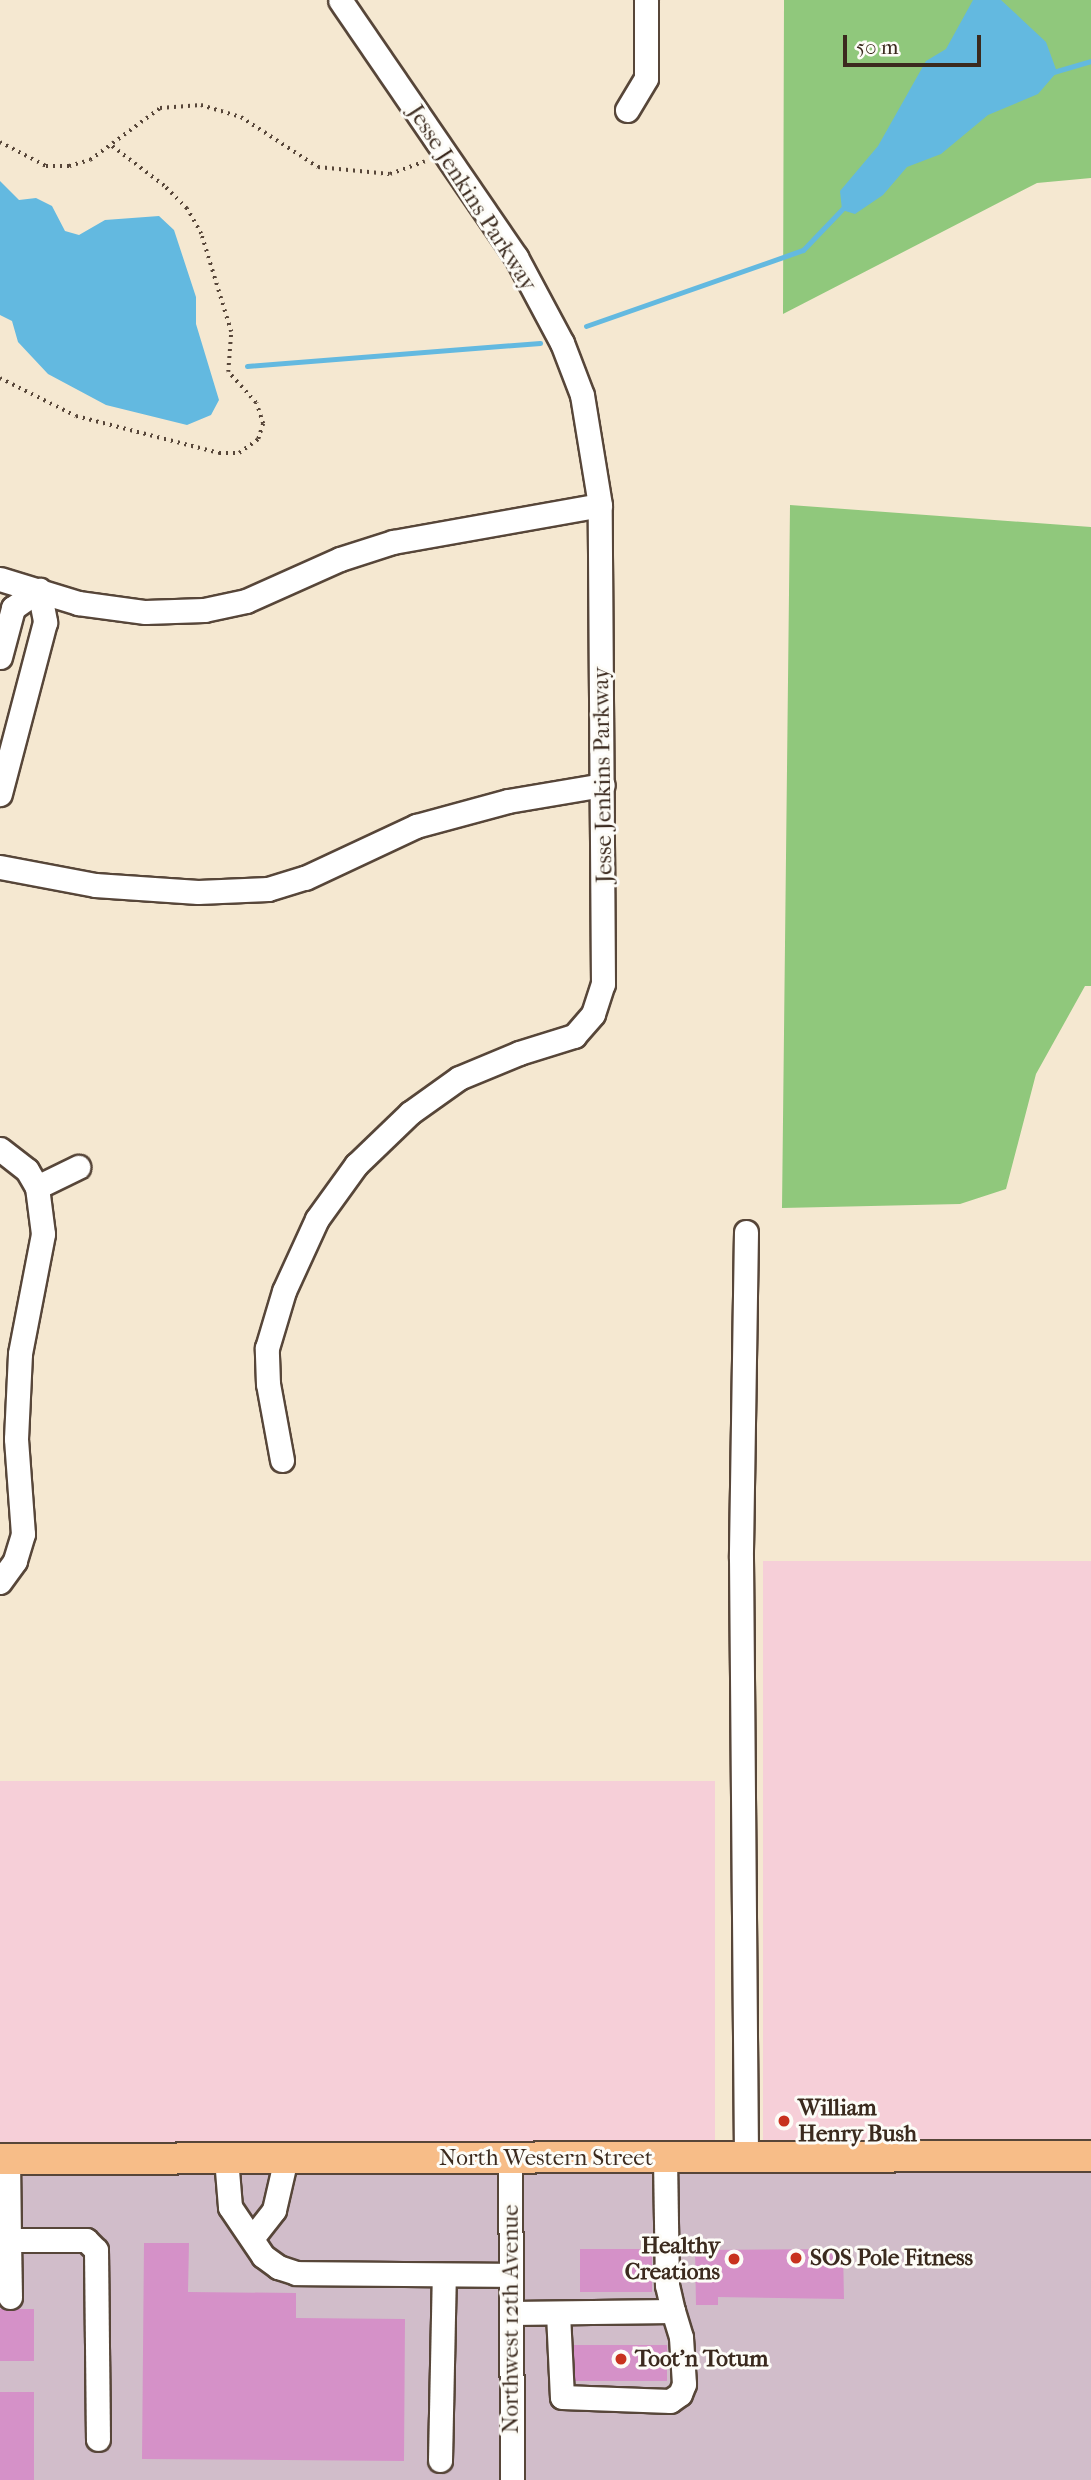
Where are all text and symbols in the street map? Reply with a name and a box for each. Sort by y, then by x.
scale bar [846,21,984,65]
text: 50 m [856,35,899,59]
street label: Jesse Jenkins Parkway [402,100,542,296]
street label: Jesse Jenkins Parkway [587,667,619,883]
place label: William Henry Bush [798,2094,917,2148]
marker: William Henry Bush [776,2113,792,2129]
street label: North Western Street [439,2144,653,2172]
street label: Northwest 12th Avenue [497,2204,525,2434]
place label: Healthy Creations [625,2232,720,2286]
place label: SOS Pole Fitness [810,2244,973,2272]
marker: SOS Pole Fitness [788,2250,804,2266]
marker: Healthy Creations [726,2251,742,2267]
place label: Toot'n Totum [635,2345,768,2373]
marker: Toot'n Totum [613,2351,629,2367]

